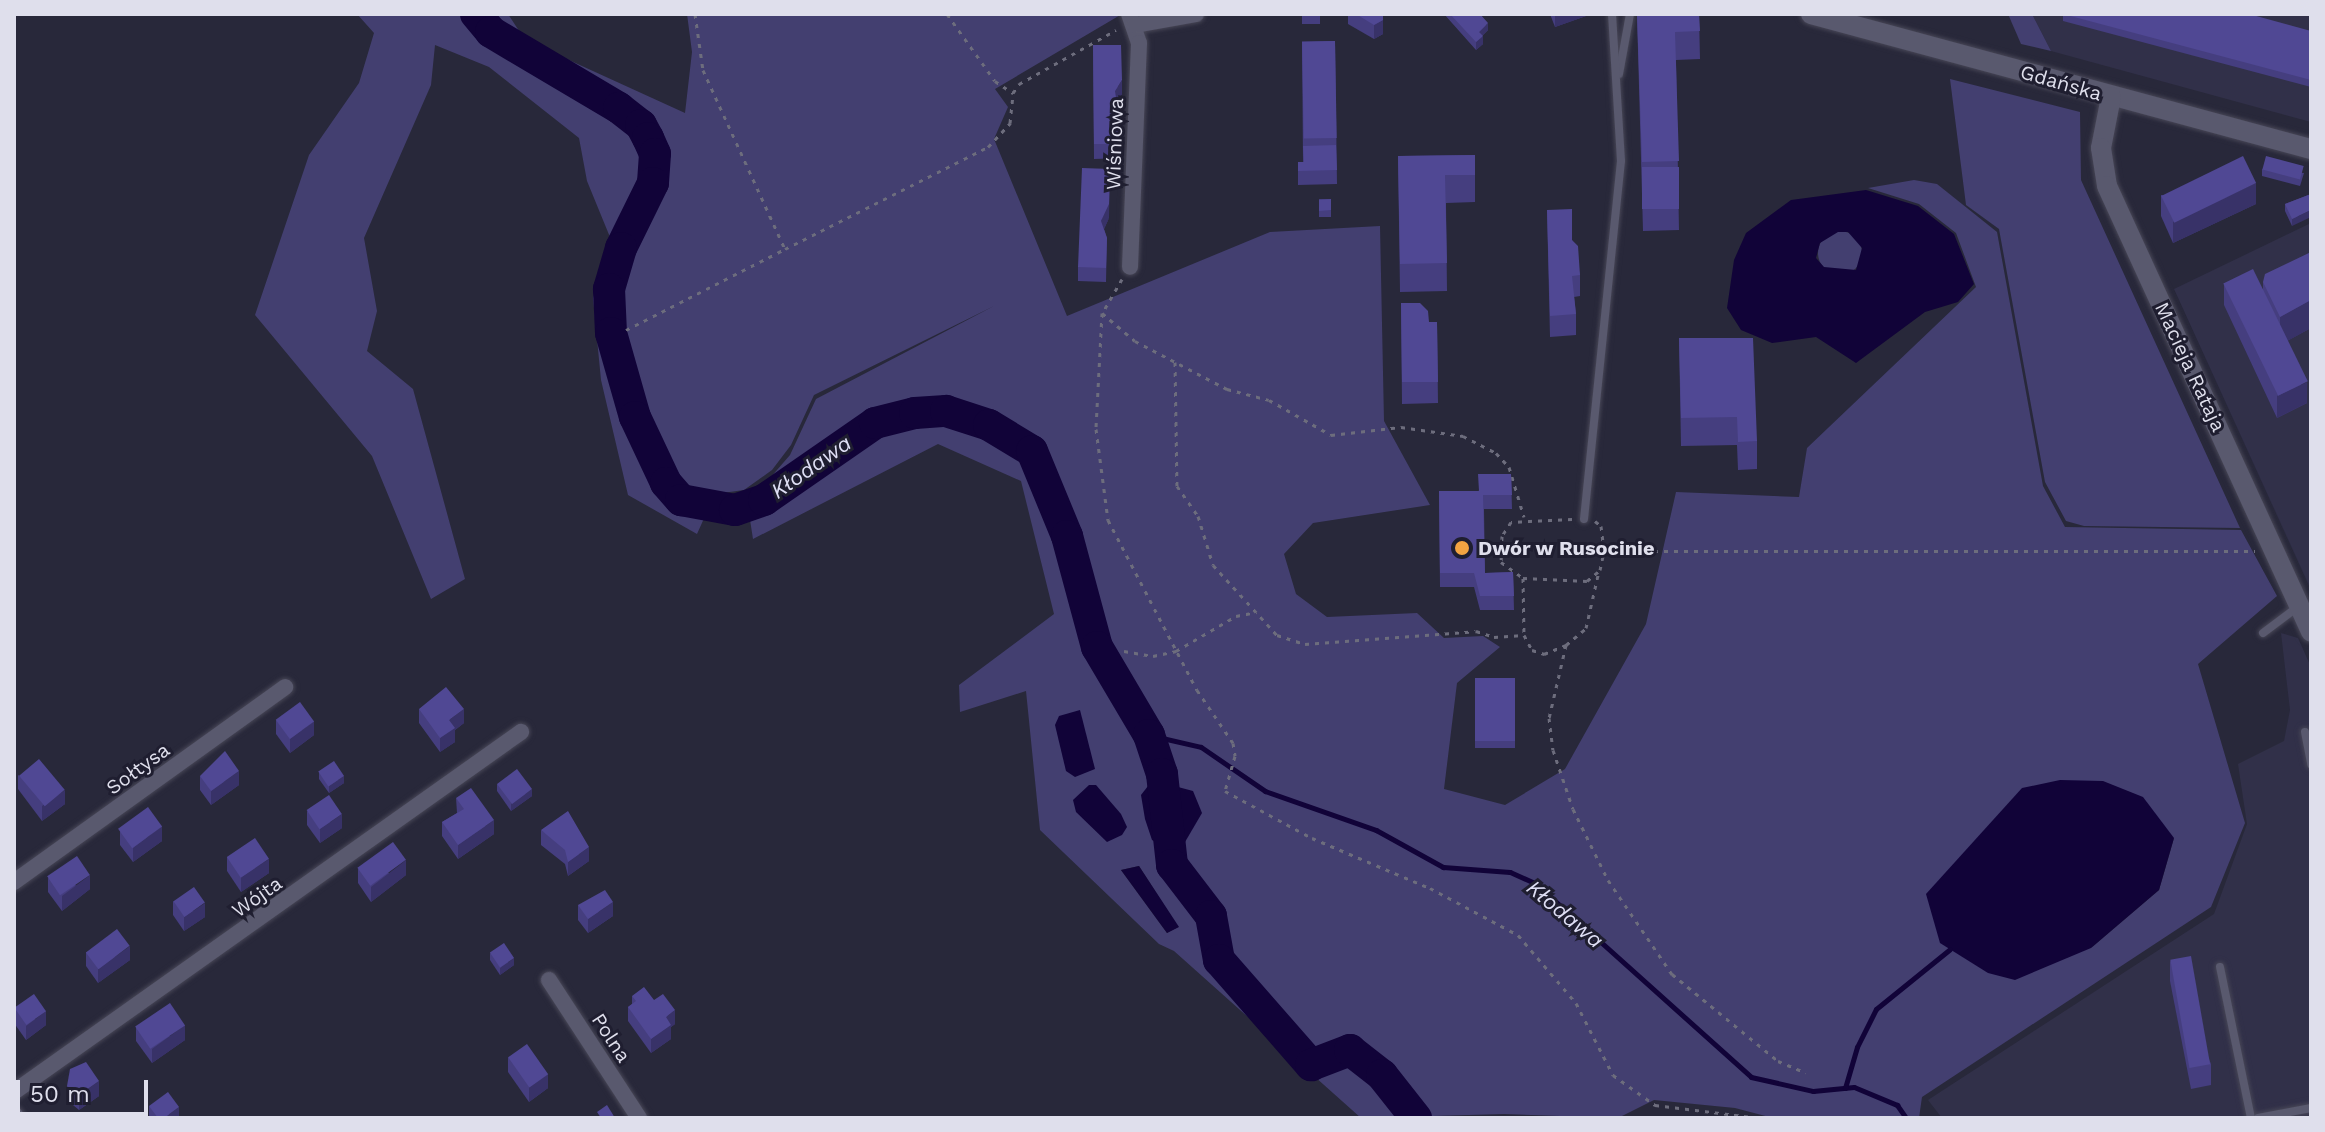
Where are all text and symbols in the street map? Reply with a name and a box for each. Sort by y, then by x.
street label: Gdańska [2017,60,2105,106]
street label: Wiśniowa [1101,97,1129,191]
street label: Macieja Rataja [2149,298,2231,436]
water label: Kłodawa [766,430,856,504]
place label: Dwór w Rusocinie [1478,536,1656,560]
marker: Dwór w Rusocinie [1453,539,1471,557]
street label: Sołtysa [102,738,174,800]
street label: Wójta [227,871,287,923]
water label: Kłodawa [1521,874,1609,954]
street label: Polna [586,1009,636,1067]
scale bar [20,1064,152,1114]
text: 50 m [30,1080,90,1108]

